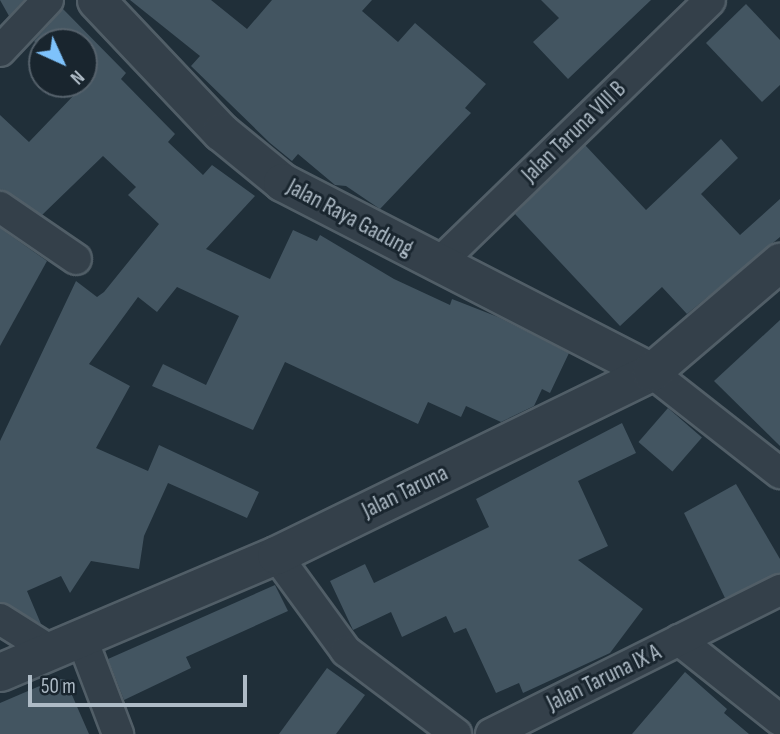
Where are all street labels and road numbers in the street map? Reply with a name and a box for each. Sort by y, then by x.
street label: Jalan Taruna VIII B [516,76,632,188]
street label: Jalan Raya Gadung [282,173,418,263]
street label: Jalan Taruna [358,459,452,525]
street label: Jalan Taruna IX A [543,639,665,717]

